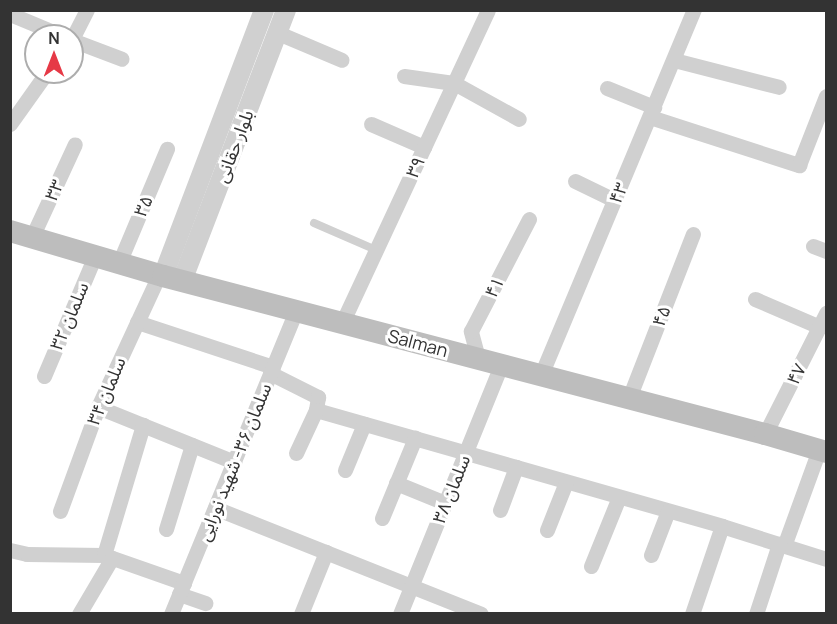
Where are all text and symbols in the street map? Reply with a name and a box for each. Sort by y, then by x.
north arrow [24,24,84,84]
text: N [48,27,60,49]
street label: بلوار حقانی [210,107,258,185]
street label: ۳۹ [401,153,429,181]
street label: ۳۳ [40,176,68,204]
street label: ۴۳ [604,179,632,207]
street label: ۳۵ [129,192,157,220]
street label: ۴۱ [480,273,508,301]
street label: سلمان ۳۲ [45,279,93,353]
street label: ۴۵ [647,303,675,329]
street label: Salman [386,325,450,361]
street label: سلمان ۳۴ [82,354,130,428]
street label: ۴۷ [782,360,810,388]
street label: سلمان ۳۶- شهید نورایی [192,380,276,544]
street label: سلمان ۳۸ [428,452,474,526]

